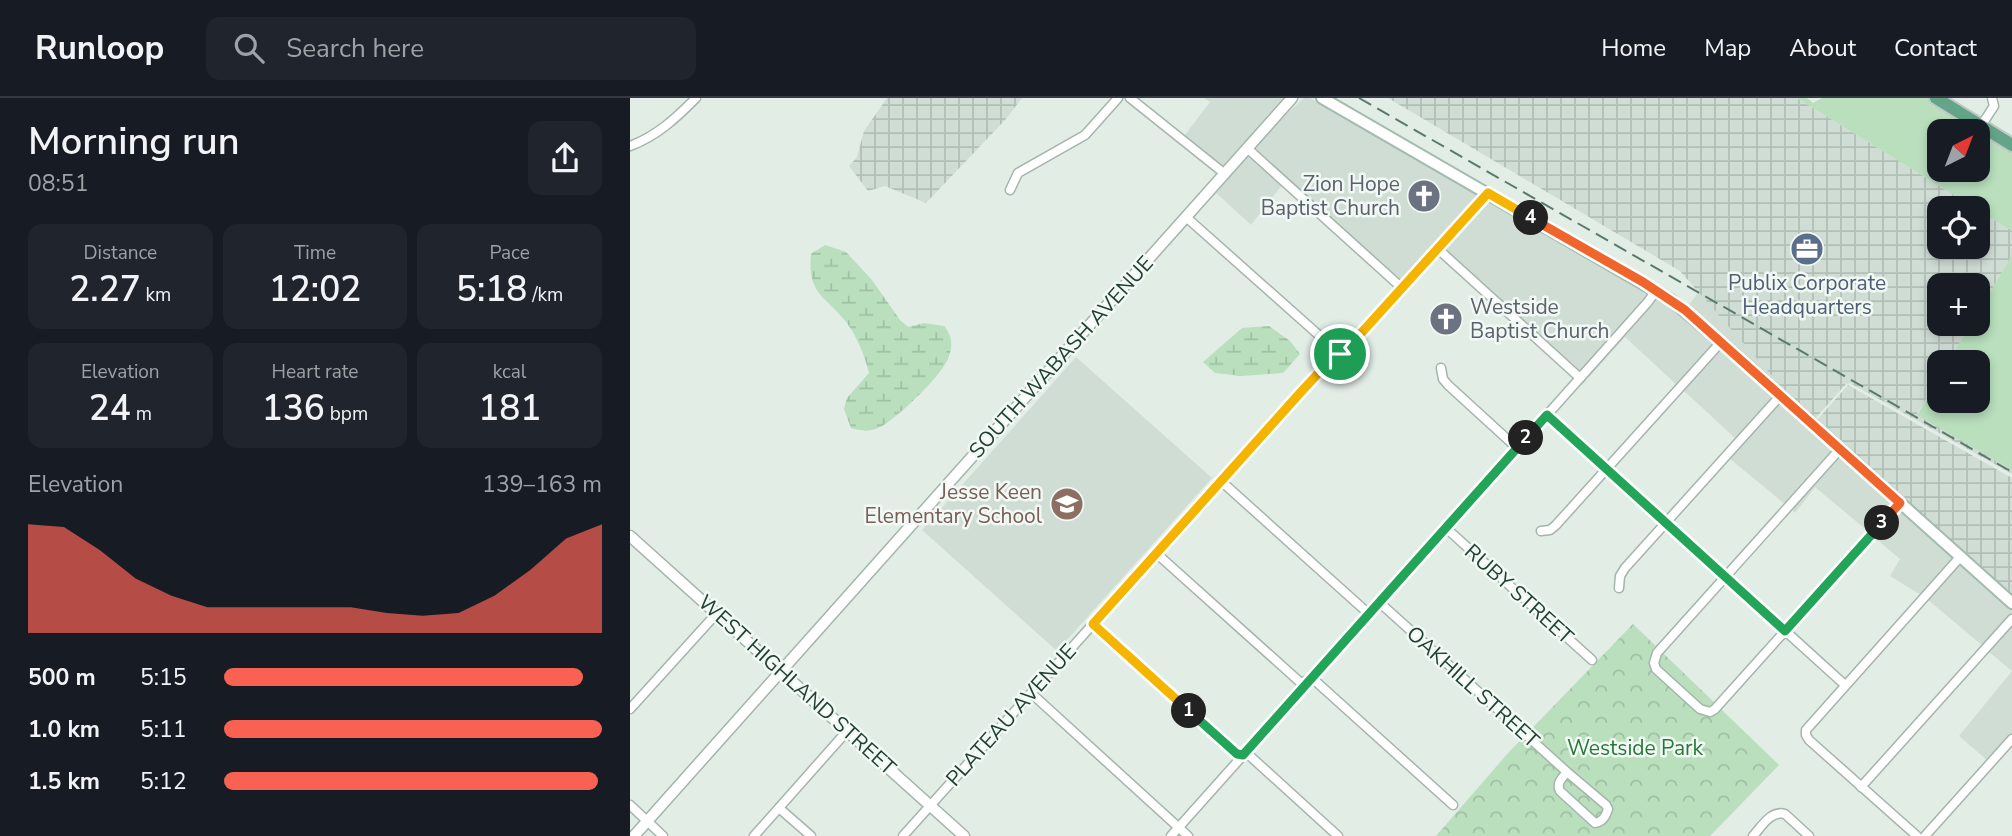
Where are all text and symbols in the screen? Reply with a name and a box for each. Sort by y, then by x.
search box [206,17,696,80]
text: Runloop [35,26,164,71]
icon: search [230,29,268,67]
text: Search here [286,31,424,66]
text: Home [1601,32,1666,64]
text: Map [1704,32,1751,64]
text: About [1789,32,1856,64]
text: Contact [1894,32,1977,64]
text: Morning run [28,116,240,167]
north arrow [1927,119,1990,182]
map controls [1927,119,1990,413]
button: share [528,121,602,195]
text: 08:51 [28,168,88,199]
place label: Zion Hope Baptist Church [1261,170,1400,222]
church icon: Zion Hope Baptist Church [1405,177,1443,215]
button: locate [1927,196,1990,259]
pin: 4 [1514,200,1548,236]
text: 4 [1525,204,1536,230]
office icon: Publix Corporate Headquarters [1788,230,1826,268]
text: Distance [83,240,157,266]
text: Time [294,240,336,266]
text: Pace [489,240,530,266]
street label: SOUTH WABASH AVENUE [963,250,1159,464]
text: 2.27 [69,266,141,313]
text: 12:02 [269,266,361,313]
text: 5:18 [456,266,527,313]
place label: Publix Corporate Headquarters [1728,269,1886,321]
button: + [1927,273,1990,336]
text: km [141,282,171,308]
text: /km [527,282,563,308]
place label: Westside Baptist Church [1470,293,1609,345]
church icon: Westside Baptist Church [1427,300,1465,338]
pin [1310,324,1370,384]
icon: arrive [1321,335,1359,373]
button: − [1927,350,1990,413]
text: Elevation [81,359,160,385]
text: Heart rate [272,359,358,385]
text: kcal [493,359,527,385]
text: 24 [89,385,131,432]
text: 136 [262,385,325,432]
text: 181 [478,385,541,432]
text: m [131,401,152,427]
text: bpm [325,401,368,427]
pin: 2 [1508,420,1544,456]
text: 2 [1520,424,1531,450]
text: Elevation [28,469,123,500]
text: 139–163 m [482,469,602,500]
place label: Jesse Keen Elementary School [864,478,1043,530]
school or university icon: Jesse Keen Elementary School [1048,485,1086,523]
pin: 3 [1864,506,1900,540]
text: 3 [1876,509,1887,535]
street label: RUBY STREET [1459,538,1580,651]
street label: WEST HIGHLAND STREET [692,589,902,782]
street label: OAKHILL STREET [1400,620,1546,755]
street label: PLATEAU AVENUE [940,638,1082,792]
text: 500 m [28,662,96,693]
text: 5:15 [140,662,187,693]
pin: 1 [1172,694,1206,728]
text: 1 [1183,697,1194,723]
text: 1.0 km [28,714,100,745]
text: 5:11 [140,714,187,745]
park label: Westside Park [1567,734,1704,762]
text: 1.5 km [28,766,100,797]
text: 5:12 [140,766,187,797]

